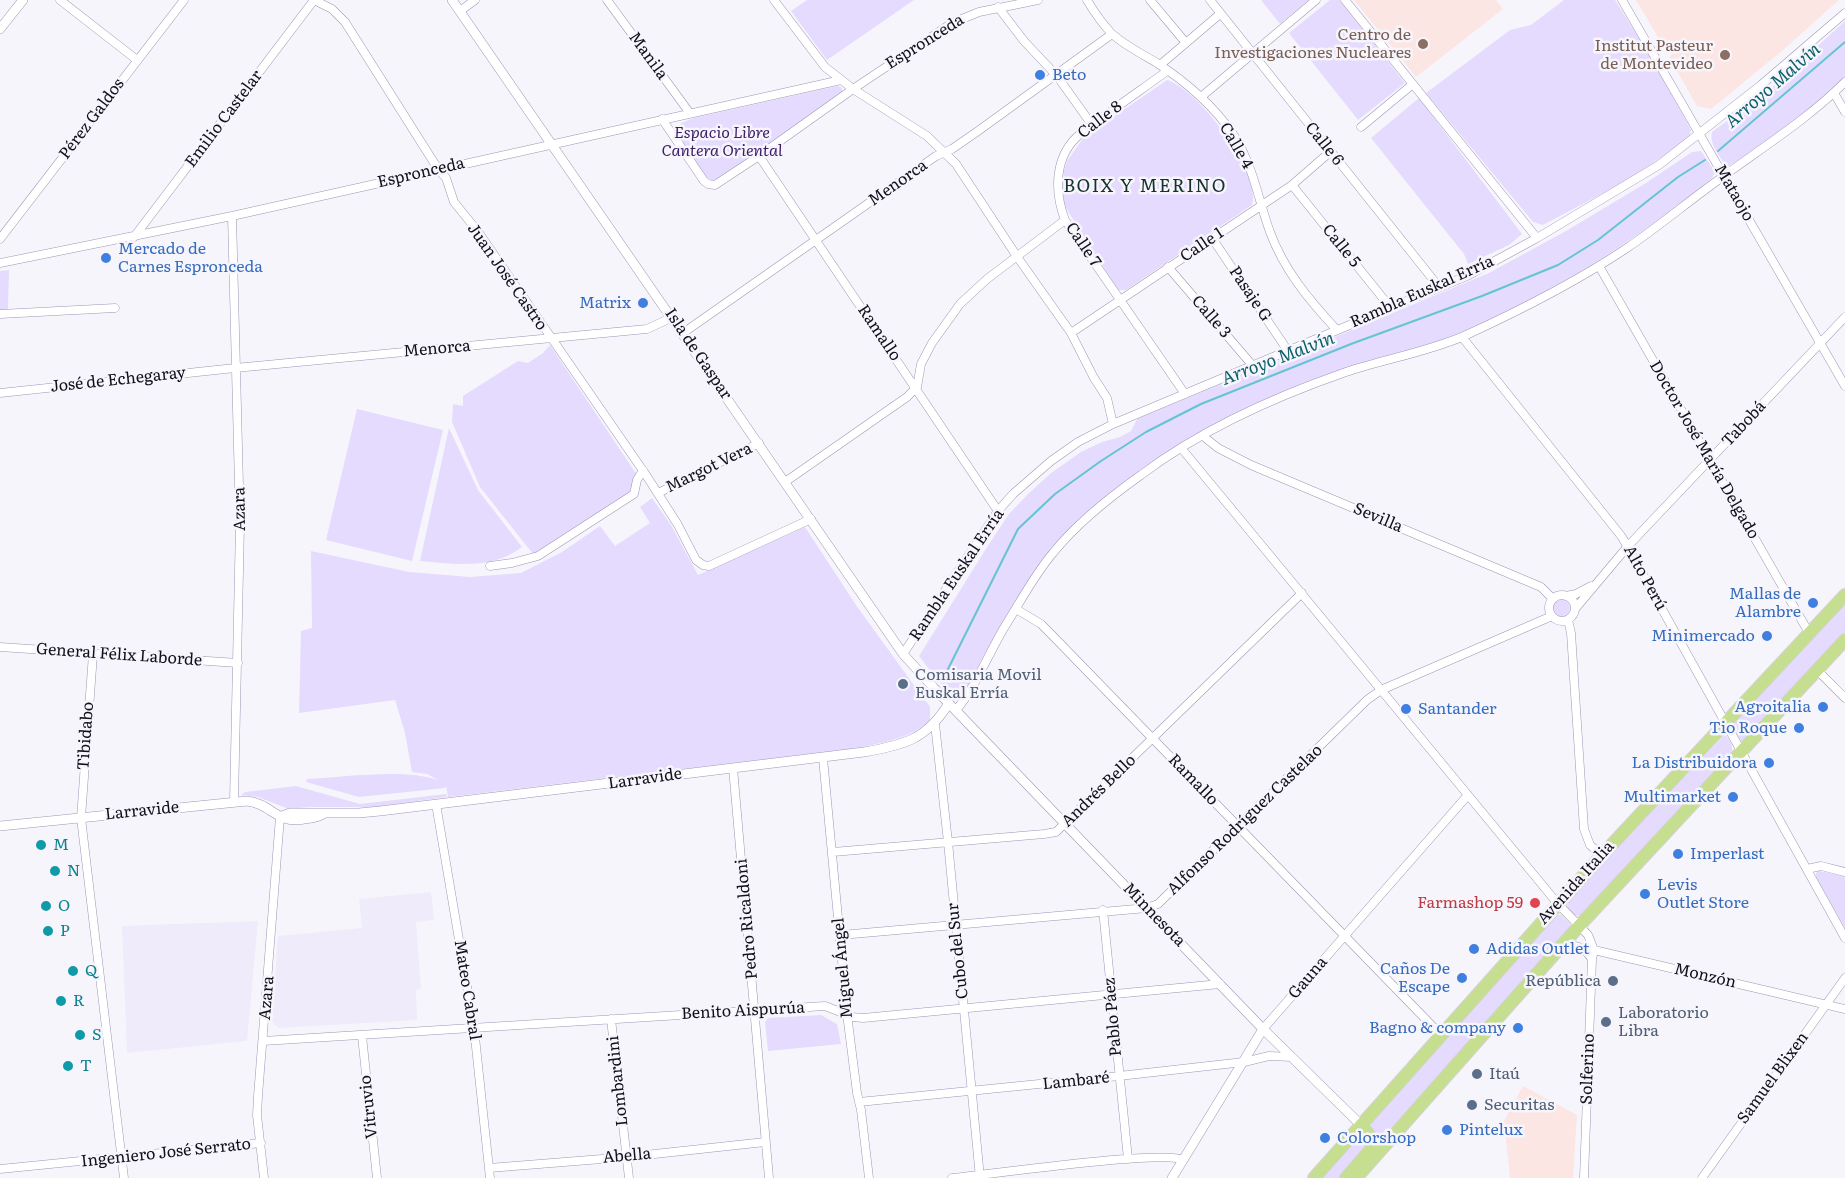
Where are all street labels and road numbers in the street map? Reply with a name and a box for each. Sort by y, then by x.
street label: Espronceda [882,10,968,74]
street label: Manila [624,28,672,84]
street label: Emilio Castelar [181,67,267,171]
street label: Pérez Galdos [55,75,129,163]
street label: Calle 8 [1074,97,1126,143]
street label: Calle 6 [1301,118,1347,170]
street label: Calle 4 [1215,119,1257,173]
street label: Espronceda [376,154,466,192]
street label: Menorca [865,156,931,210]
street label: Mataojo [1710,161,1758,225]
street label: Calle 7 [1061,219,1105,271]
street label: Juan José Castro [463,220,551,334]
street label: Calle 5 [1318,221,1364,271]
street label: Calle 1 [1177,224,1227,266]
street label: Rambla Euskal Erría [1347,252,1497,332]
street label: Pasaje G [1225,263,1275,325]
street label: Calle 3 [1187,292,1235,342]
street label: Ramallo [853,301,905,365]
street label: Isla de Gaspar [660,305,736,403]
street label: Menorca [402,336,472,362]
street label: Doctor José María Delgado [1645,357,1763,543]
street label: José de Echegaray [49,363,187,397]
street label: Tabobá [1718,397,1770,451]
street label: Margot Vera [663,439,755,497]
street label: Azara [230,487,250,531]
street label: Sevilla [1350,499,1406,537]
street label: Rambla Euskal Erría [906,505,1008,645]
street label: Alto Perú [1619,542,1671,614]
street label: General Félix Laborde [35,640,203,670]
street label: Tibidabo [74,701,98,771]
street label: Alfonso Rodríguez Castelao [1163,741,1327,899]
street label: Ramallo [1164,750,1222,810]
street label: Andrés Bello [1058,751,1140,831]
street label: Larravide [607,764,683,794]
street label: Larravide [104,798,180,824]
street label: Avenida Italia [1534,837,1618,929]
street label: Pedro Ricaldoni [732,858,762,980]
street label: Minnesota [1119,879,1189,951]
street label: Cubo del Sur [943,902,973,1000]
street label: Miguel Ángel [829,917,857,1019]
street label: Mateo Cabral [450,938,484,1042]
street label: Gauna [1284,953,1332,1003]
street label: Monzón [1672,960,1738,992]
street label: Azara [256,975,278,1021]
street label: Pablo Páez [1100,977,1126,1057]
street label: Benito Aispurúa [681,998,805,1024]
street label: Samuel Blixen [1733,1028,1813,1128]
street label: Solferino [1577,1033,1599,1105]
street label: Lombardini [604,1035,632,1127]
street label: Lambaré [1041,1068,1111,1094]
street label: Vitruvio [356,1074,382,1140]
street label: Ingeniero José Serrato [80,1135,252,1171]
street label: Abella [602,1144,652,1168]

